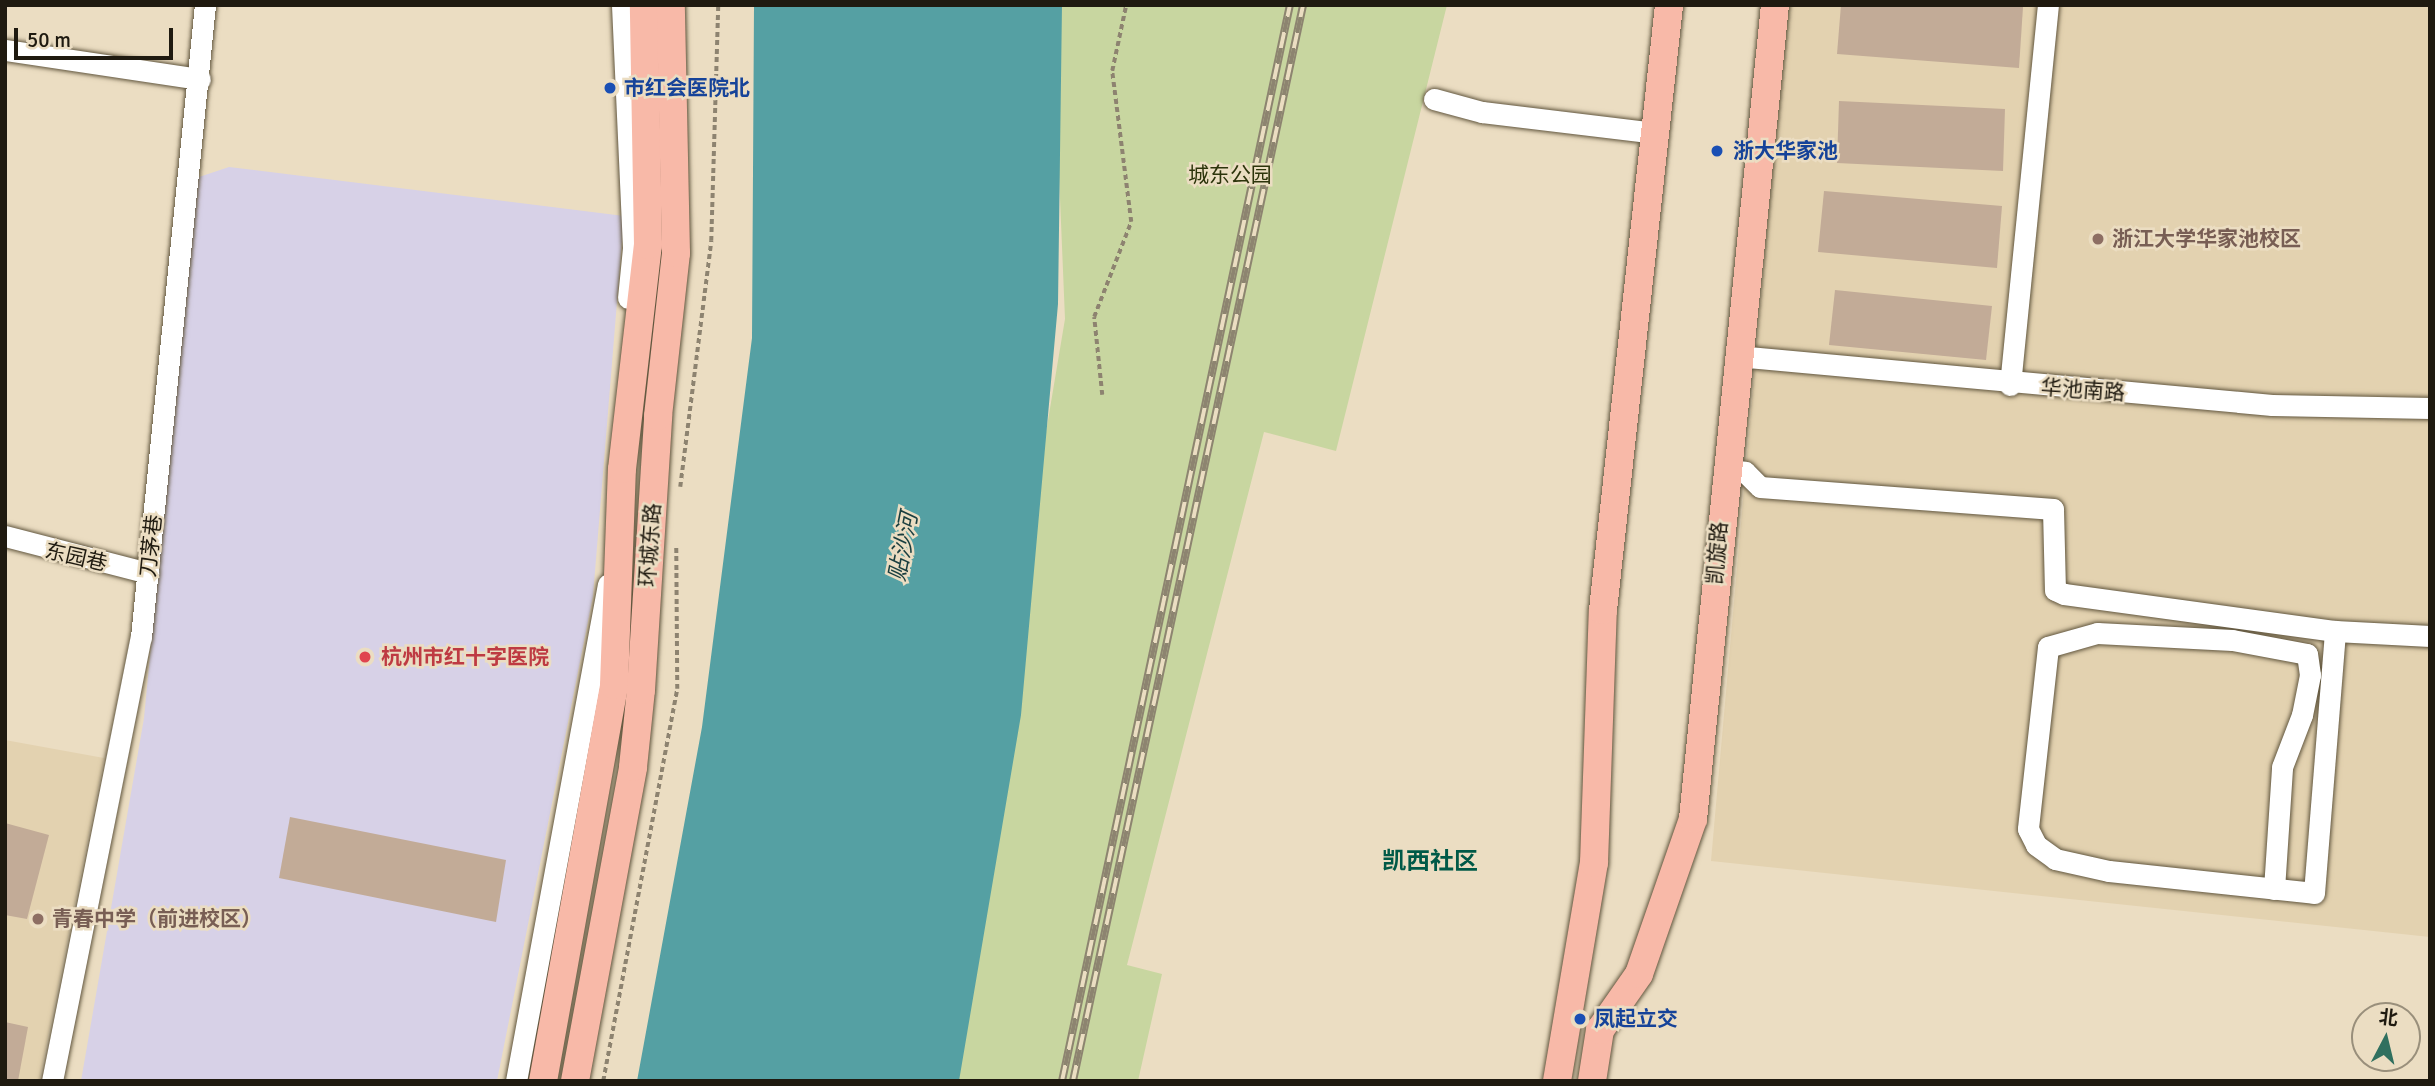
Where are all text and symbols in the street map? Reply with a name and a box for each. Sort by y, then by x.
scale bar [18,14,177,58]
text: 50 m [27,27,71,53]
place label: 市红会医院北 [624,75,750,101]
marker: 市红会医院北 [602,80,618,96]
place label: 浙大华家池 [1733,138,1838,164]
marker: 浙大华家池 [1707,141,1727,161]
park label: 城东公园 [1188,162,1272,188]
place label: 浙江大学华家池校区 [2112,226,2301,252]
marker: 浙江大学华家池校区 [2090,231,2106,247]
street label: 华池南路 [2040,375,2126,405]
street label: 环城东路 [635,502,665,588]
water label: 贴沙河 [884,511,924,583]
street label: 刀茅巷 [135,513,167,579]
street label: 凯旋路 [1702,521,1732,585]
street label: 东园巷 [42,538,110,576]
place label: 杭州市红十字医院 [381,644,549,670]
marker: 杭州市红十字医院 [355,647,375,667]
district label: 凯西社区 [1382,848,1478,876]
place label: 青春中学（前进校区） [52,906,262,932]
marker: 青春中学（前进校区） [30,911,46,927]
north arrow [2351,1002,2421,1072]
text: 北 [2377,1005,2399,1031]
place label: 凤起立交 [1594,1006,1678,1032]
marker: 凤起立交 [1572,1011,1588,1027]

